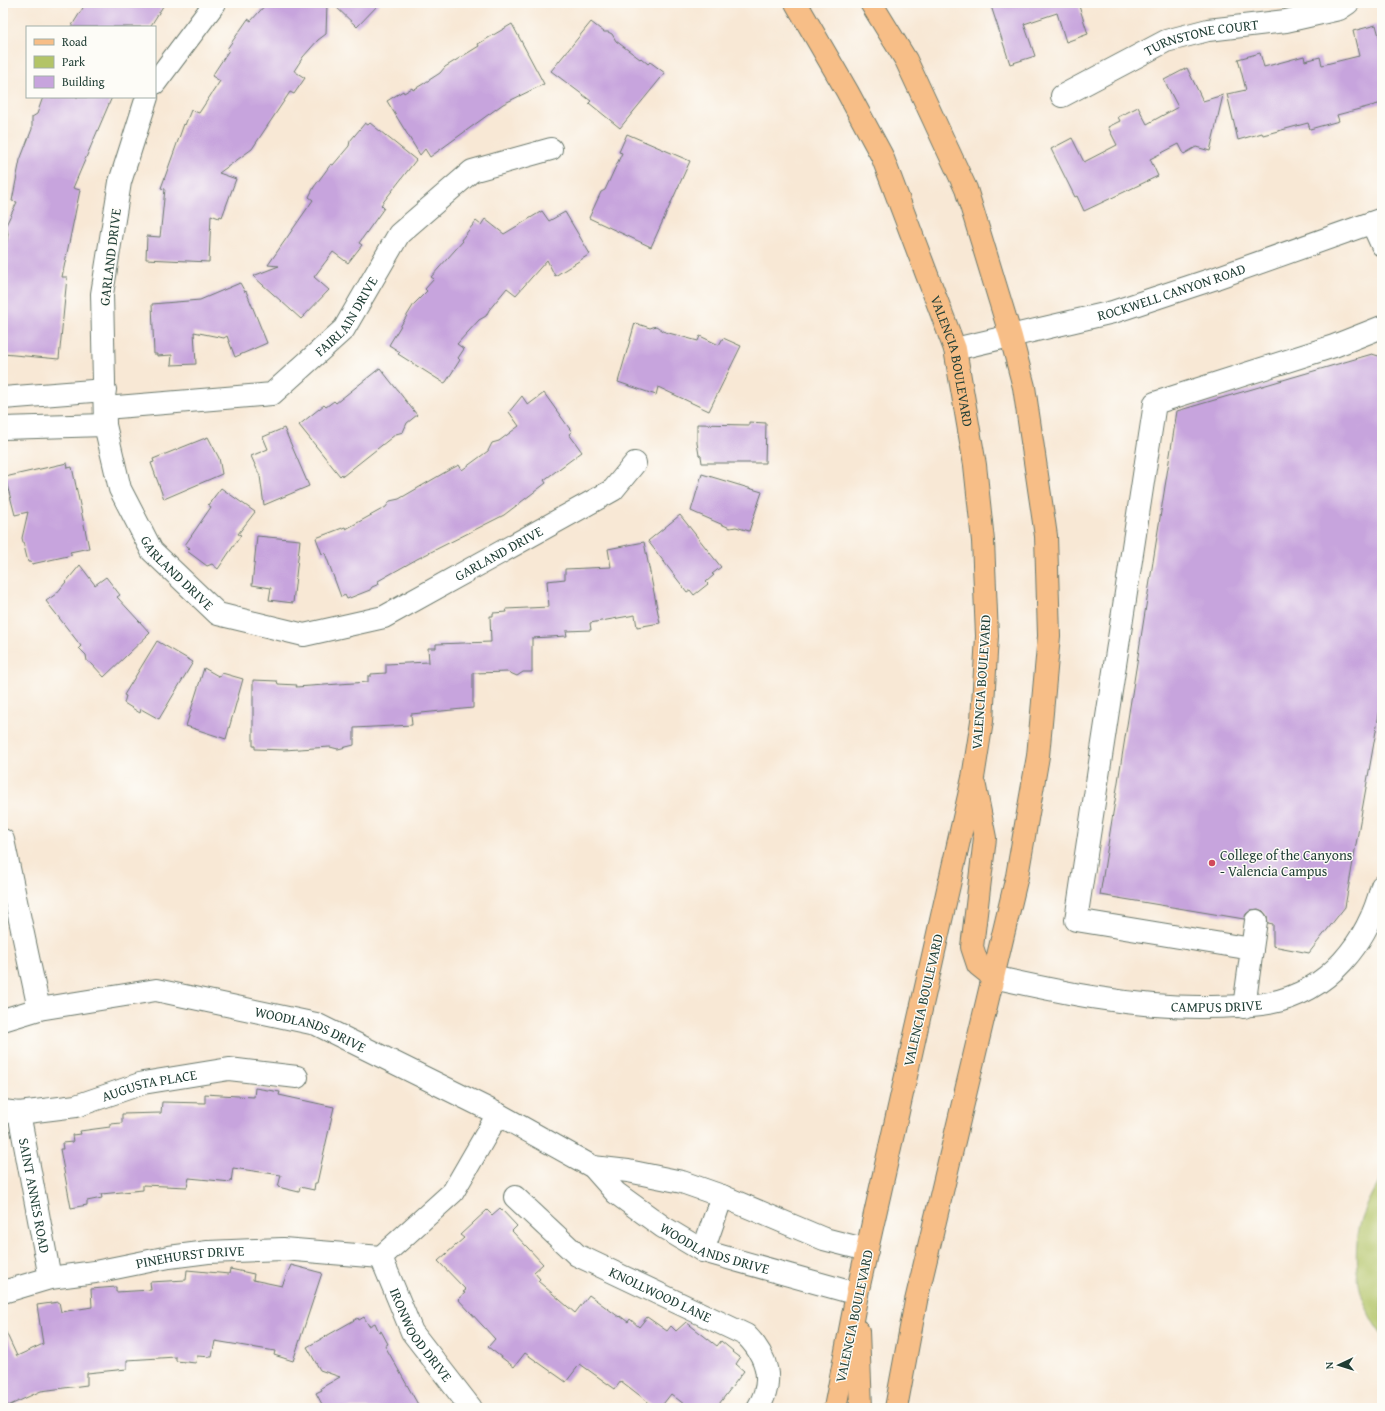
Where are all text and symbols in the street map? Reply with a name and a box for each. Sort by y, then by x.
street label: TURNSTONE COURT [1140,14,1260,61]
legend [26,26,156,98]
text: Road [62,33,88,50]
text: Park [62,53,86,70]
text: Building [62,73,105,90]
street label: GARLAND DRIVE [94,207,126,307]
street label: ROCKWELL CANYON ROAD [1095,258,1248,325]
street label: FAIRLAIN DRIVE [310,273,382,361]
street label: VALENCIA BOULEVARD [926,293,978,428]
street label: GARLAND DRIVE [451,521,546,586]
street label: GARLAND DRIVE [136,532,218,615]
street label: VALENCIA BOULEVARD [966,614,996,750]
place label: College of the Canyons - Valencia Campus [1220,845,1352,881]
marker: College of the Canyons - Valencia Campus [1207,858,1217,868]
street label: VALENCIA BOULEVARD [898,932,948,1068]
street label: CAMPUS DRIVE [1170,994,1263,1017]
street label: WOODLANDS DRIVE [253,1001,370,1057]
street label: AUGUSTA PLACE [99,1064,198,1106]
street label: SAINT ANNES ROAD [14,1136,55,1255]
street label: WOODLANDS DRIVE [656,1217,772,1279]
street label: PINEHURST DRIVE [134,1241,245,1274]
street label: VALENCIA BOULEVARD [830,1248,878,1384]
street label: KNOLLWOOD LANE [606,1262,715,1327]
street label: IRONWOOD DRIVE [385,1285,457,1386]
north arrow [1319,1345,1359,1385]
text: N [1321,1361,1337,1370]

